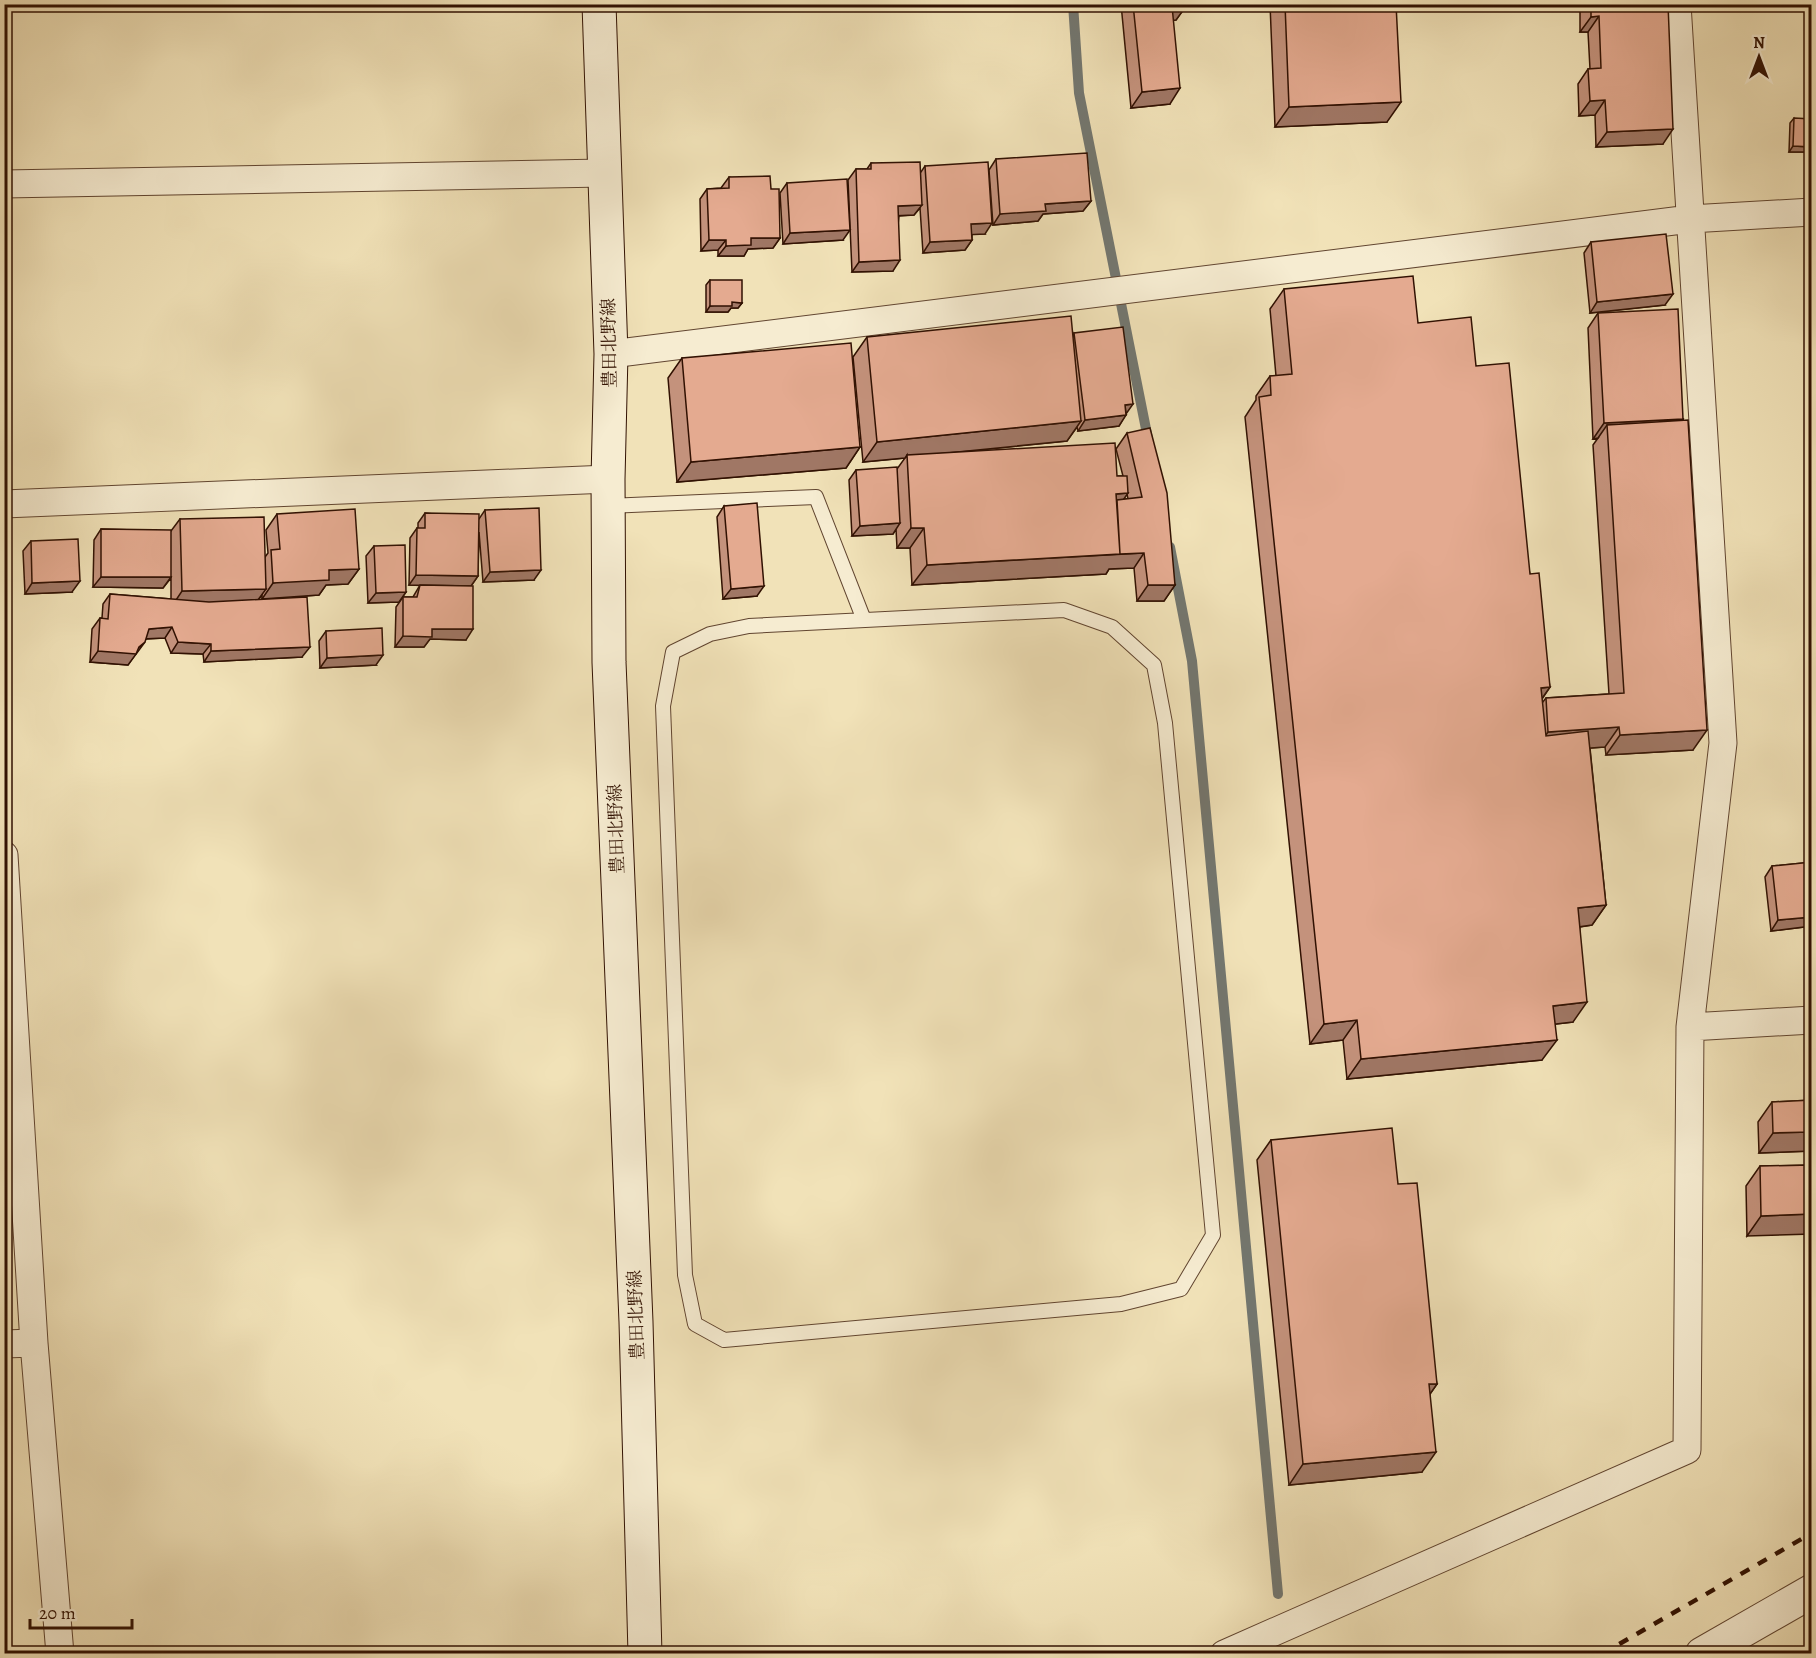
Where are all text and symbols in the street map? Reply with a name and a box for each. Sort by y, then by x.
north arrow [1729,27,1789,87]
text: N [1753,32,1765,54]
street label: 豊田北野線 [596,298,622,388]
street label: 豊田北野線 [602,784,630,874]
street label: 豊田北野線 [622,1270,650,1360]
scale bar [30,1592,132,1630]
text: 20 m [39,1601,76,1625]

